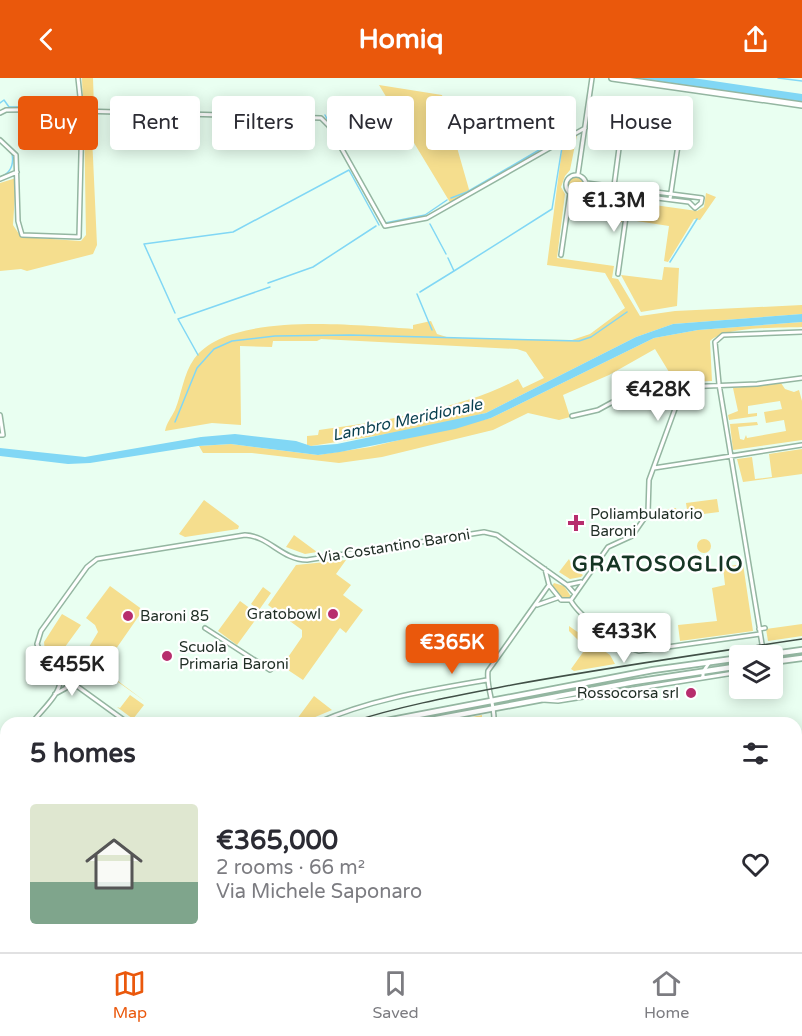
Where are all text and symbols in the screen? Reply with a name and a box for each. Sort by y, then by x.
icon: back [30,23,63,56]
text: Homiq [359,23,443,56]
icon: share [739,23,772,56]
chip: Buy [18,96,98,150]
chip: Rent [110,96,200,150]
chip: Filters [212,96,315,150]
chip: New [327,96,414,150]
chip: Apartment [426,96,576,150]
chip: House [588,96,693,150]
pin: €1.3M [572,182,656,233]
text: €1.3M [582,189,646,213]
pin: €428K [616,371,700,422]
text: €428K [626,378,690,402]
water label: Lambro Meridionale [330,394,485,446]
place label: Poliambulatorio Baroni [590,505,703,540]
marker: Poliambulatorio Baroni [567,514,585,532]
street label: Via Costantino Baroni [317,525,471,567]
district label: GRATOSOGLIO [572,552,744,577]
place label: Gratobowl [247,605,321,623]
place label: Baroni 85 [140,607,209,625]
marker: Gratobowl [326,607,340,621]
marker: Baroni 85 [121,609,135,623]
pin: €433K [582,613,666,664]
text: €433K [592,620,656,644]
pin: €365K [410,624,494,675]
text: €365K [420,631,484,655]
place label: Scuola Primaria Baroni [179,638,289,673]
map controls [729,645,783,699]
button: layers [729,645,783,699]
pin: €455K [30,646,114,697]
marker: Scuola Primaria Baroni [160,649,174,663]
text: €455K [40,653,104,677]
place label: Rossocorsa srl [577,684,679,702]
marker: Rossocorsa srl [684,686,698,700]
icon: filters [739,737,772,770]
text: 5 homes [30,738,136,769]
text: €365,000 [216,825,338,856]
icon: home [78,828,150,900]
icon: heart [739,848,772,881]
text: 2 rooms · 66 m² [216,856,365,880]
text: Via Michele Saponaro [216,880,422,904]
tab: Map [113,967,147,1023]
tab: Saved [372,967,419,1023]
tab: Home [644,967,689,1023]

